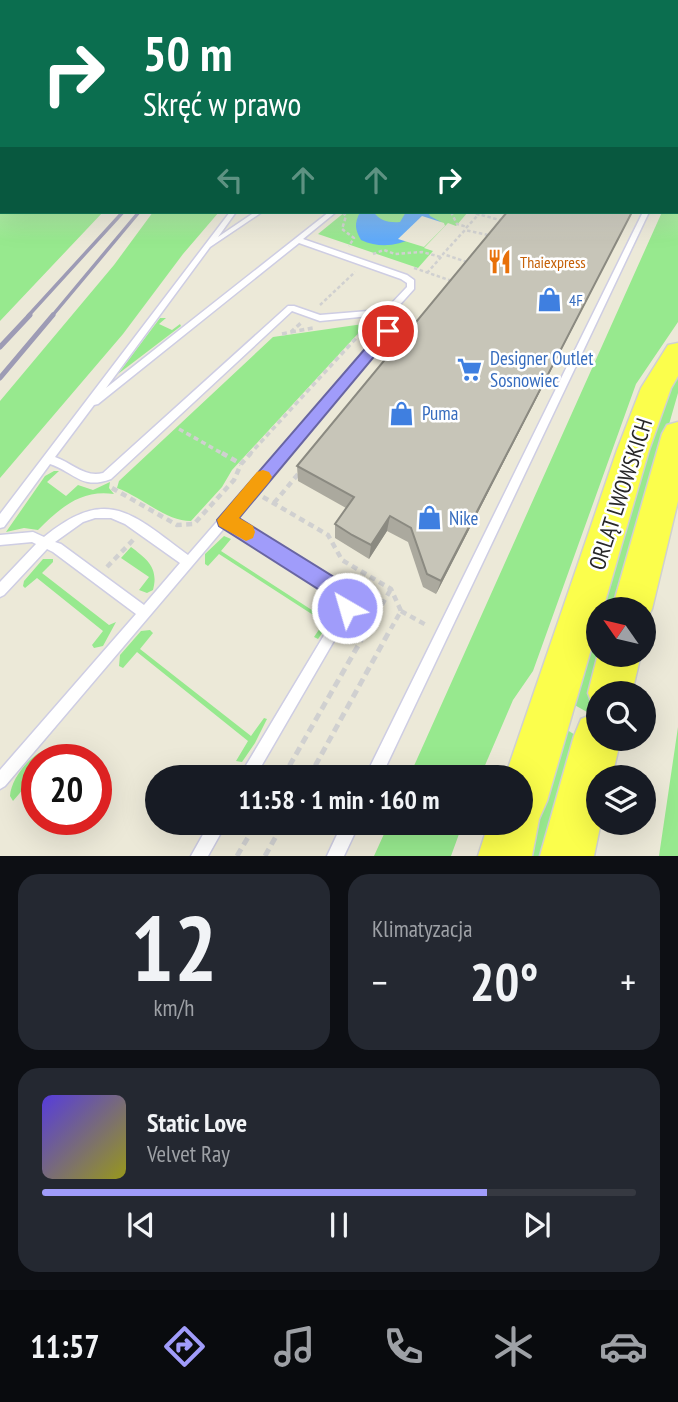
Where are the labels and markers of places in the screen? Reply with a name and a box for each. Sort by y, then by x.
restaurant icon: Thaiexpress [486,248,514,276]
place label: Thaiexpress [520,252,586,272]
shop icon: 4F [535,286,563,314]
place label: 4F [569,290,583,310]
pin [358,301,418,361]
place label: Designer Outlet Sosnowiec [490,346,594,392]
supermarket icon: Designer Outlet Sosnowiec [456,355,484,383]
shop icon: Puma [388,399,416,427]
place label: Puma [422,401,458,425]
shop icon: Nike [415,504,443,532]
place label: Nike [449,506,479,530]

